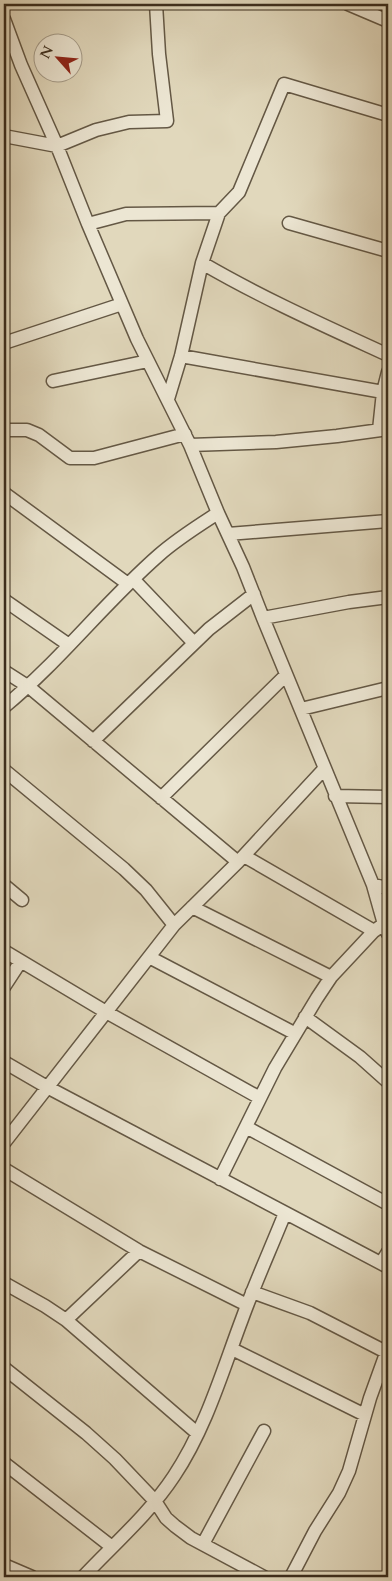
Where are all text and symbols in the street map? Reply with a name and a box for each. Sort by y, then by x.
north arrow [32,32,82,82]
text: N [36,43,58,62]

